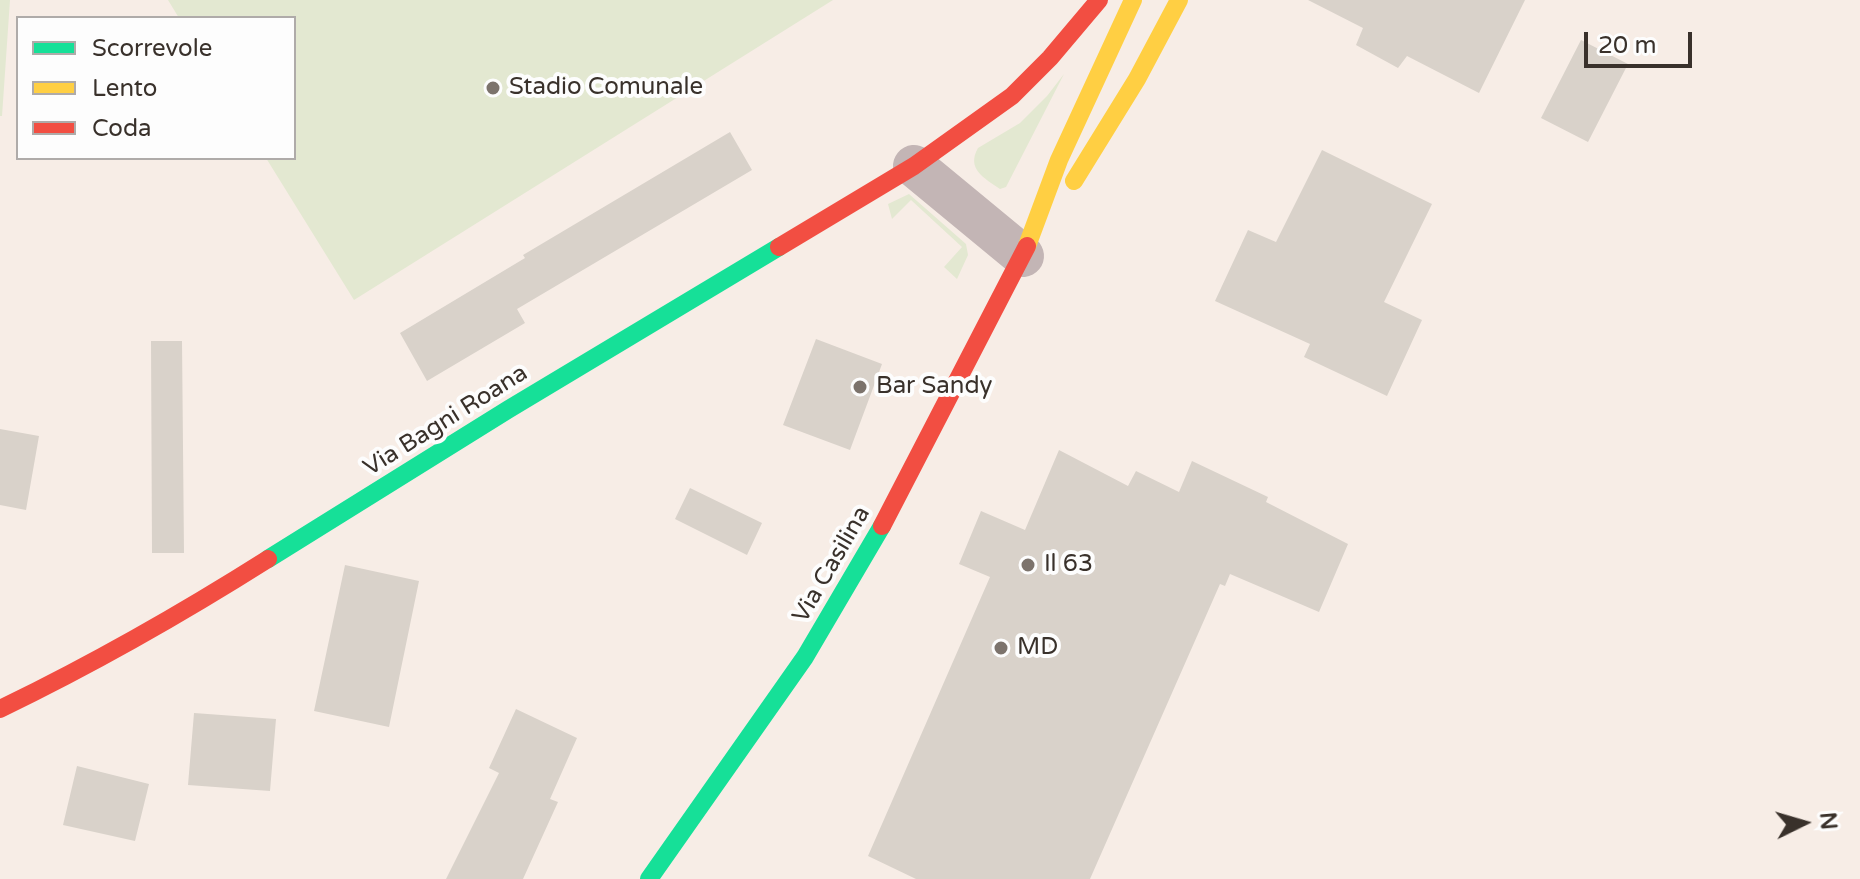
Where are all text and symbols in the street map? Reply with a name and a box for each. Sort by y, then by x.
legend [16,16,296,160]
scale bar [1588,16,1696,66]
text: 20 m [1598,31,1656,60]
text: Scorrevole [92,34,212,63]
text: Lento [92,74,157,103]
place label: Stadio Comunale [509,74,703,102]
marker: Stadio Comunale [484,79,502,97]
text: Coda [92,114,152,143]
street label: Via Bagni Roana [359,359,533,483]
place label: Bar Sandy [876,373,992,401]
marker: Bar Sandy [851,378,869,396]
street label: Via Casilina [787,502,877,628]
place label: Il 63 [1044,551,1093,579]
marker: Il 63 [1019,556,1037,574]
place label: MD [1017,634,1058,662]
marker: MD [992,639,1010,657]
north arrow [1764,783,1844,863]
text: N [1814,811,1842,831]

